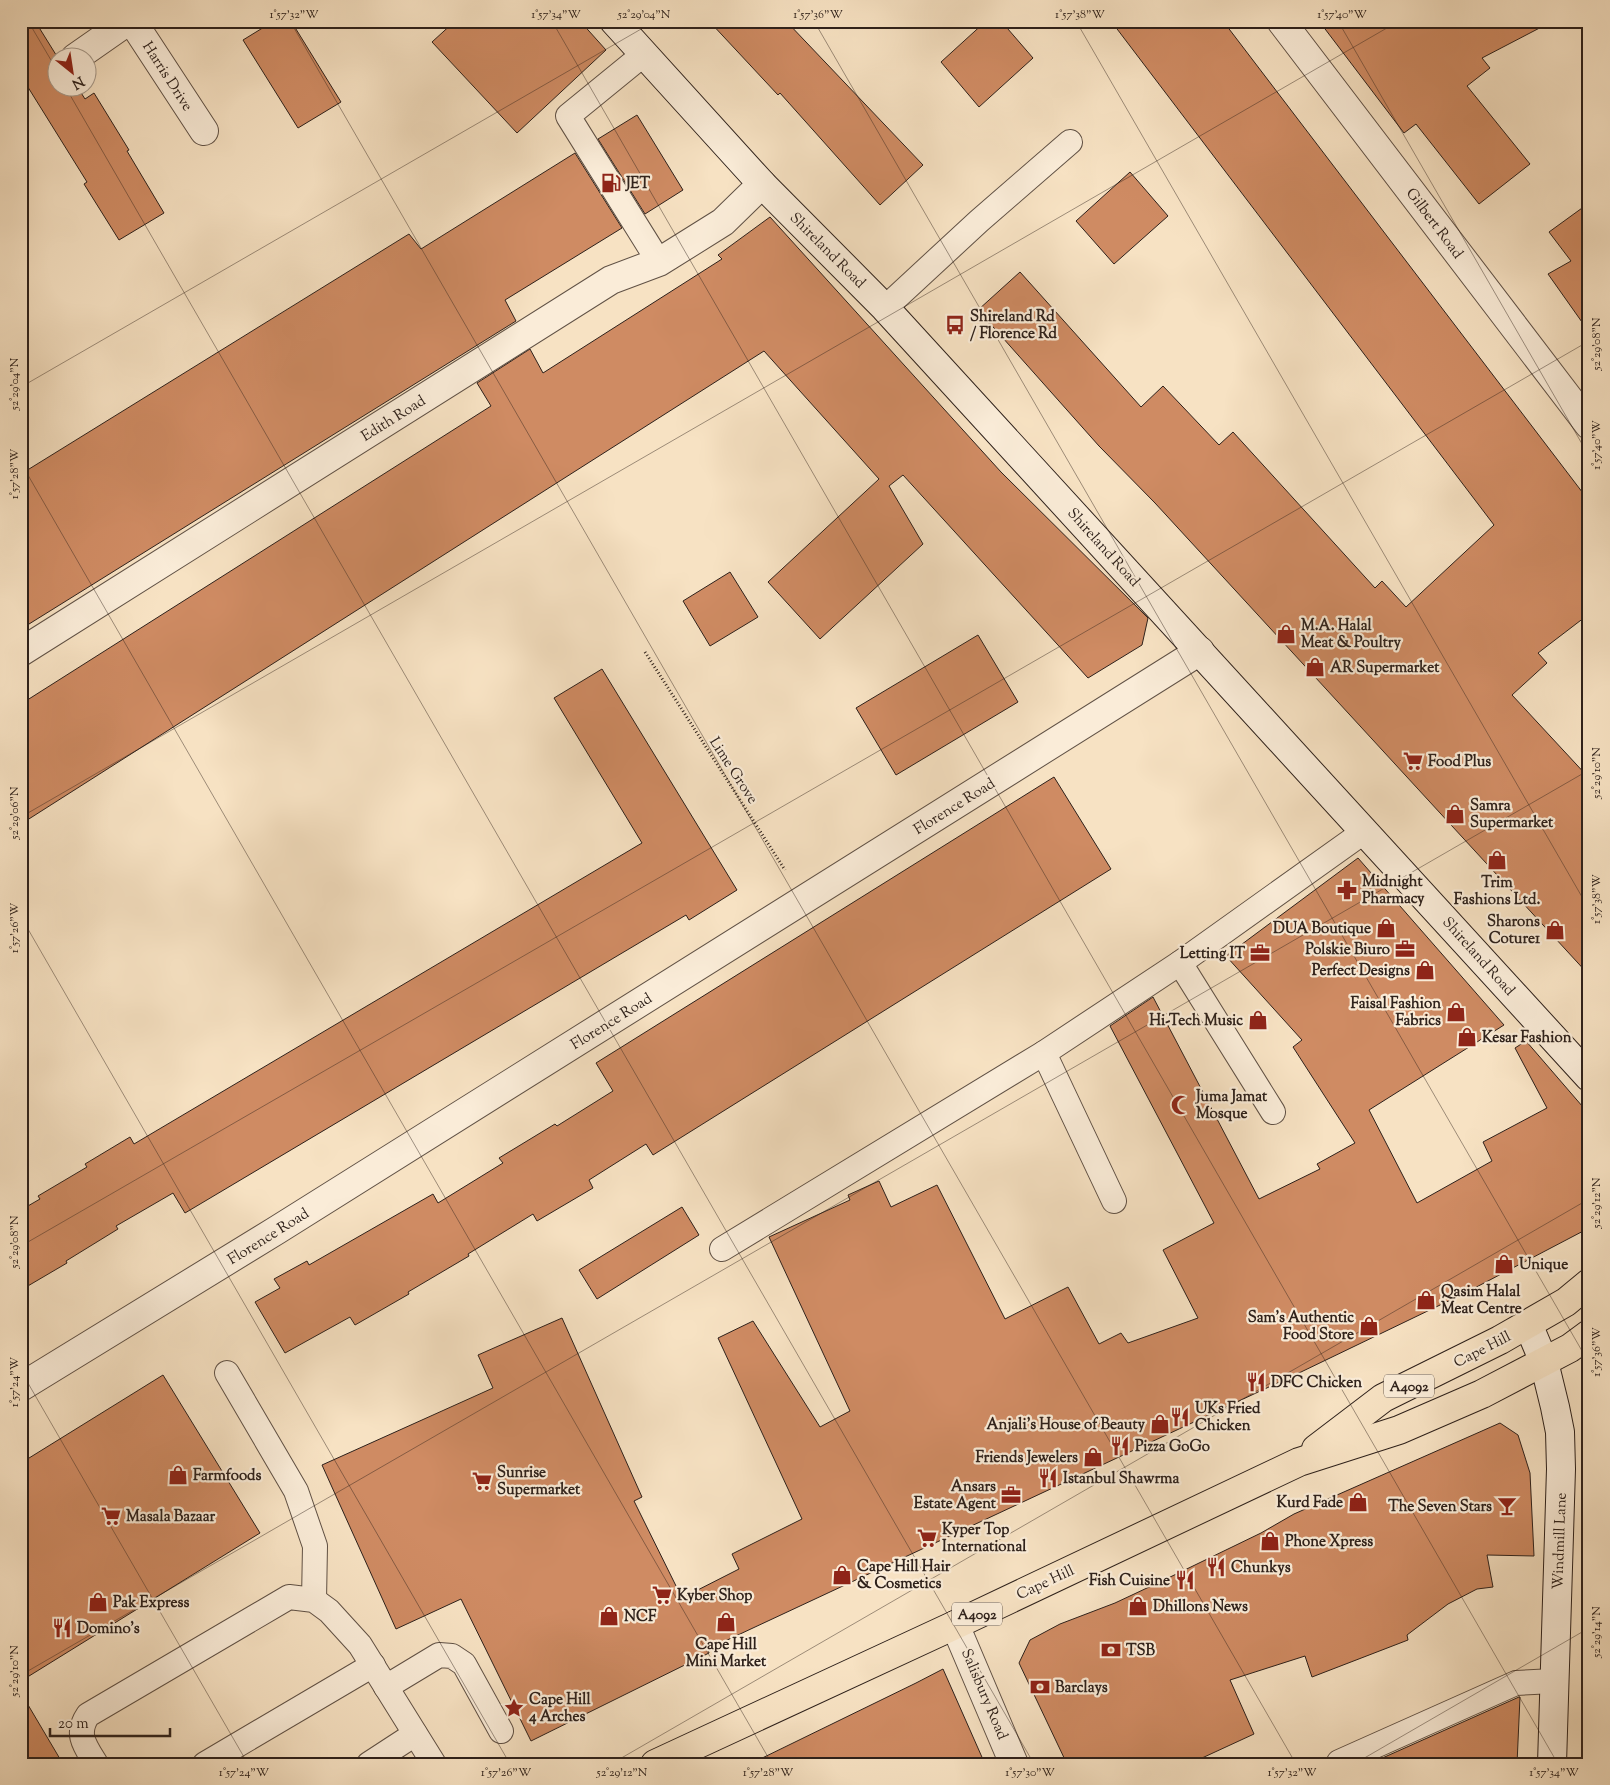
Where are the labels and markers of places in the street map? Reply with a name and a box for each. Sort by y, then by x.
fuel station icon: JET [600,172,622,194]
place label: JET [625,174,650,195]
place label: Shireland Rd / Florence Rd [970,307,1058,345]
bus stop icon: Shireland Rd / Florence Rd [944,314,966,336]
place label: M.A. Halal Meat & Poultry [1301,616,1401,654]
shop icon: M.A. Halal Meat & Poultry [1275,623,1297,645]
shop icon: AR Supermarket [1304,656,1326,678]
place label: AR Supermarket [1330,658,1440,679]
supermarket icon: Food Plus [1402,750,1424,772]
place label: Food Plus [1428,752,1491,773]
place label: Samra Supermarket [1470,796,1554,834]
shop icon: Samra Supermarket [1444,803,1466,825]
shop icon: Trim Fashions Ltd. [1486,849,1508,871]
place label: Midnight Pharmacy [1362,872,1425,910]
place label: Trim Fashions Ltd. [1454,873,1540,911]
pharmacy icon: Midnight Pharmacy [1336,879,1358,901]
place label: Sharons Coture1 [1487,912,1541,950]
shop icon: DUA Boutique [1375,917,1397,939]
place label: DUA Boutique [1273,919,1371,940]
shop icon: Sharons Coture1 [1544,919,1566,941]
office icon: Polskie Biuro [1394,938,1416,960]
place label: Polskie Biuro [1305,940,1390,961]
office icon: Letting IT [1249,942,1271,964]
place label: Letting IT [1180,944,1245,965]
shop icon: Perfect Designs [1414,959,1436,981]
place label: Perfect Designs [1312,961,1410,982]
place label: Faisal Fashion Fabrics [1351,994,1441,1032]
shop icon: Faisal Fashion Fabrics [1445,1001,1467,1023]
shop icon: Hi-Tech Music [1247,1009,1269,1031]
place label: Hi-Tech Music [1149,1011,1243,1032]
shop icon: Kesar Fashion [1456,1026,1478,1048]
place label: Kesar Fashion [1482,1028,1572,1049]
place label: Juma Jamat Mosque [1195,1087,1268,1125]
mosque icon: Juma Jamat Mosque [1170,1094,1192,1116]
shop icon: Unique [1493,1253,1515,1275]
place label: Unique [1519,1255,1568,1276]
place label: Qasim Halal Meat Centre [1441,1282,1522,1320]
shop icon: Qasim Halal Meat Centre [1415,1289,1437,1311]
place label: Sam's Authentic Food Store [1248,1308,1354,1346]
shop icon: Sam's Authentic Food Store [1358,1315,1380,1337]
restaurant icon: DFC Chicken [1245,1371,1267,1393]
place label: DFC Chicken [1271,1373,1362,1394]
place label: UKs Fried Chicken [1195,1399,1261,1437]
restaurant icon: UKs Fried Chicken [1169,1406,1191,1428]
shop icon: Anjali's House of Beauty [1149,1413,1171,1435]
place label: Anjali's House of Beauty [986,1415,1146,1436]
restaurant icon: Pizza GoGo [1109,1435,1131,1457]
place label: Pizza GoGo [1135,1437,1210,1458]
shop icon: Friends Jewelers [1082,1446,1104,1468]
place label: Friends Jewelers [975,1448,1078,1469]
place label: Sunrise Supermarket [497,1463,581,1501]
shop icon: Farmfoods [167,1464,189,1486]
place label: Farmfoods [193,1466,262,1487]
restaurant icon: Istanbul Shawrma [1037,1467,1059,1489]
place label: Istanbul Shawrma [1063,1469,1180,1490]
supermarket icon: Sunrise Supermarket [471,1470,493,1492]
place label: Ansars Estate Agent [914,1477,997,1515]
office icon: Ansars Estate Agent [1000,1484,1022,1506]
shop icon: Kurd Fade [1347,1491,1369,1513]
place label: Kurd Fade [1277,1493,1343,1514]
bar icon: The Seven Stars [1496,1495,1518,1517]
place label: The Seven Stars [1388,1497,1492,1518]
supermarket icon: Masala Bazaar [100,1505,122,1527]
place label: Masala Bazaar [126,1507,215,1528]
place label: Kyper Top International [942,1520,1027,1558]
supermarket icon: Kyper Top International [916,1527,938,1549]
shop icon: Phone Xpress [1259,1530,1281,1552]
place label: Phone Xpress [1285,1532,1373,1553]
restaurant icon: Chunkys [1205,1556,1227,1578]
place label: Cape Hill Hair & Cosmetics [857,1557,951,1595]
place label: Chunkys [1231,1558,1291,1579]
shop icon: Cape Hill Hair & Cosmetics [831,1564,853,1586]
restaurant icon: Fish Cuisine [1174,1569,1196,1591]
place label: Fish Cuisine [1089,1571,1170,1592]
supermarket icon: Kyber Shop [651,1584,673,1606]
place label: Kyber Shop [677,1586,753,1607]
shop icon: Pak Express [87,1591,109,1613]
place label: Pak Express [113,1593,190,1614]
shop icon: Dhillons News [1127,1595,1149,1617]
place label: Dhillons News [1153,1597,1248,1618]
shop icon: NCF [598,1605,620,1627]
place label: NCF [624,1607,657,1628]
shop icon: Cape Hill Mini Market [715,1611,737,1633]
restaurant icon: Domino's [51,1617,73,1639]
place label: Domino's [77,1619,140,1640]
place label: Cape Hill Mini Market [686,1635,767,1673]
bank icon: TSB [1100,1639,1122,1661]
place label: TSB [1126,1641,1155,1662]
bank icon: Barclays [1029,1676,1051,1698]
place label: Barclays [1055,1678,1108,1699]
place label: Cape Hill 4 Arches [528,1690,591,1728]
place icon: Cape Hill 4 Arches [503,1697,525,1719]

